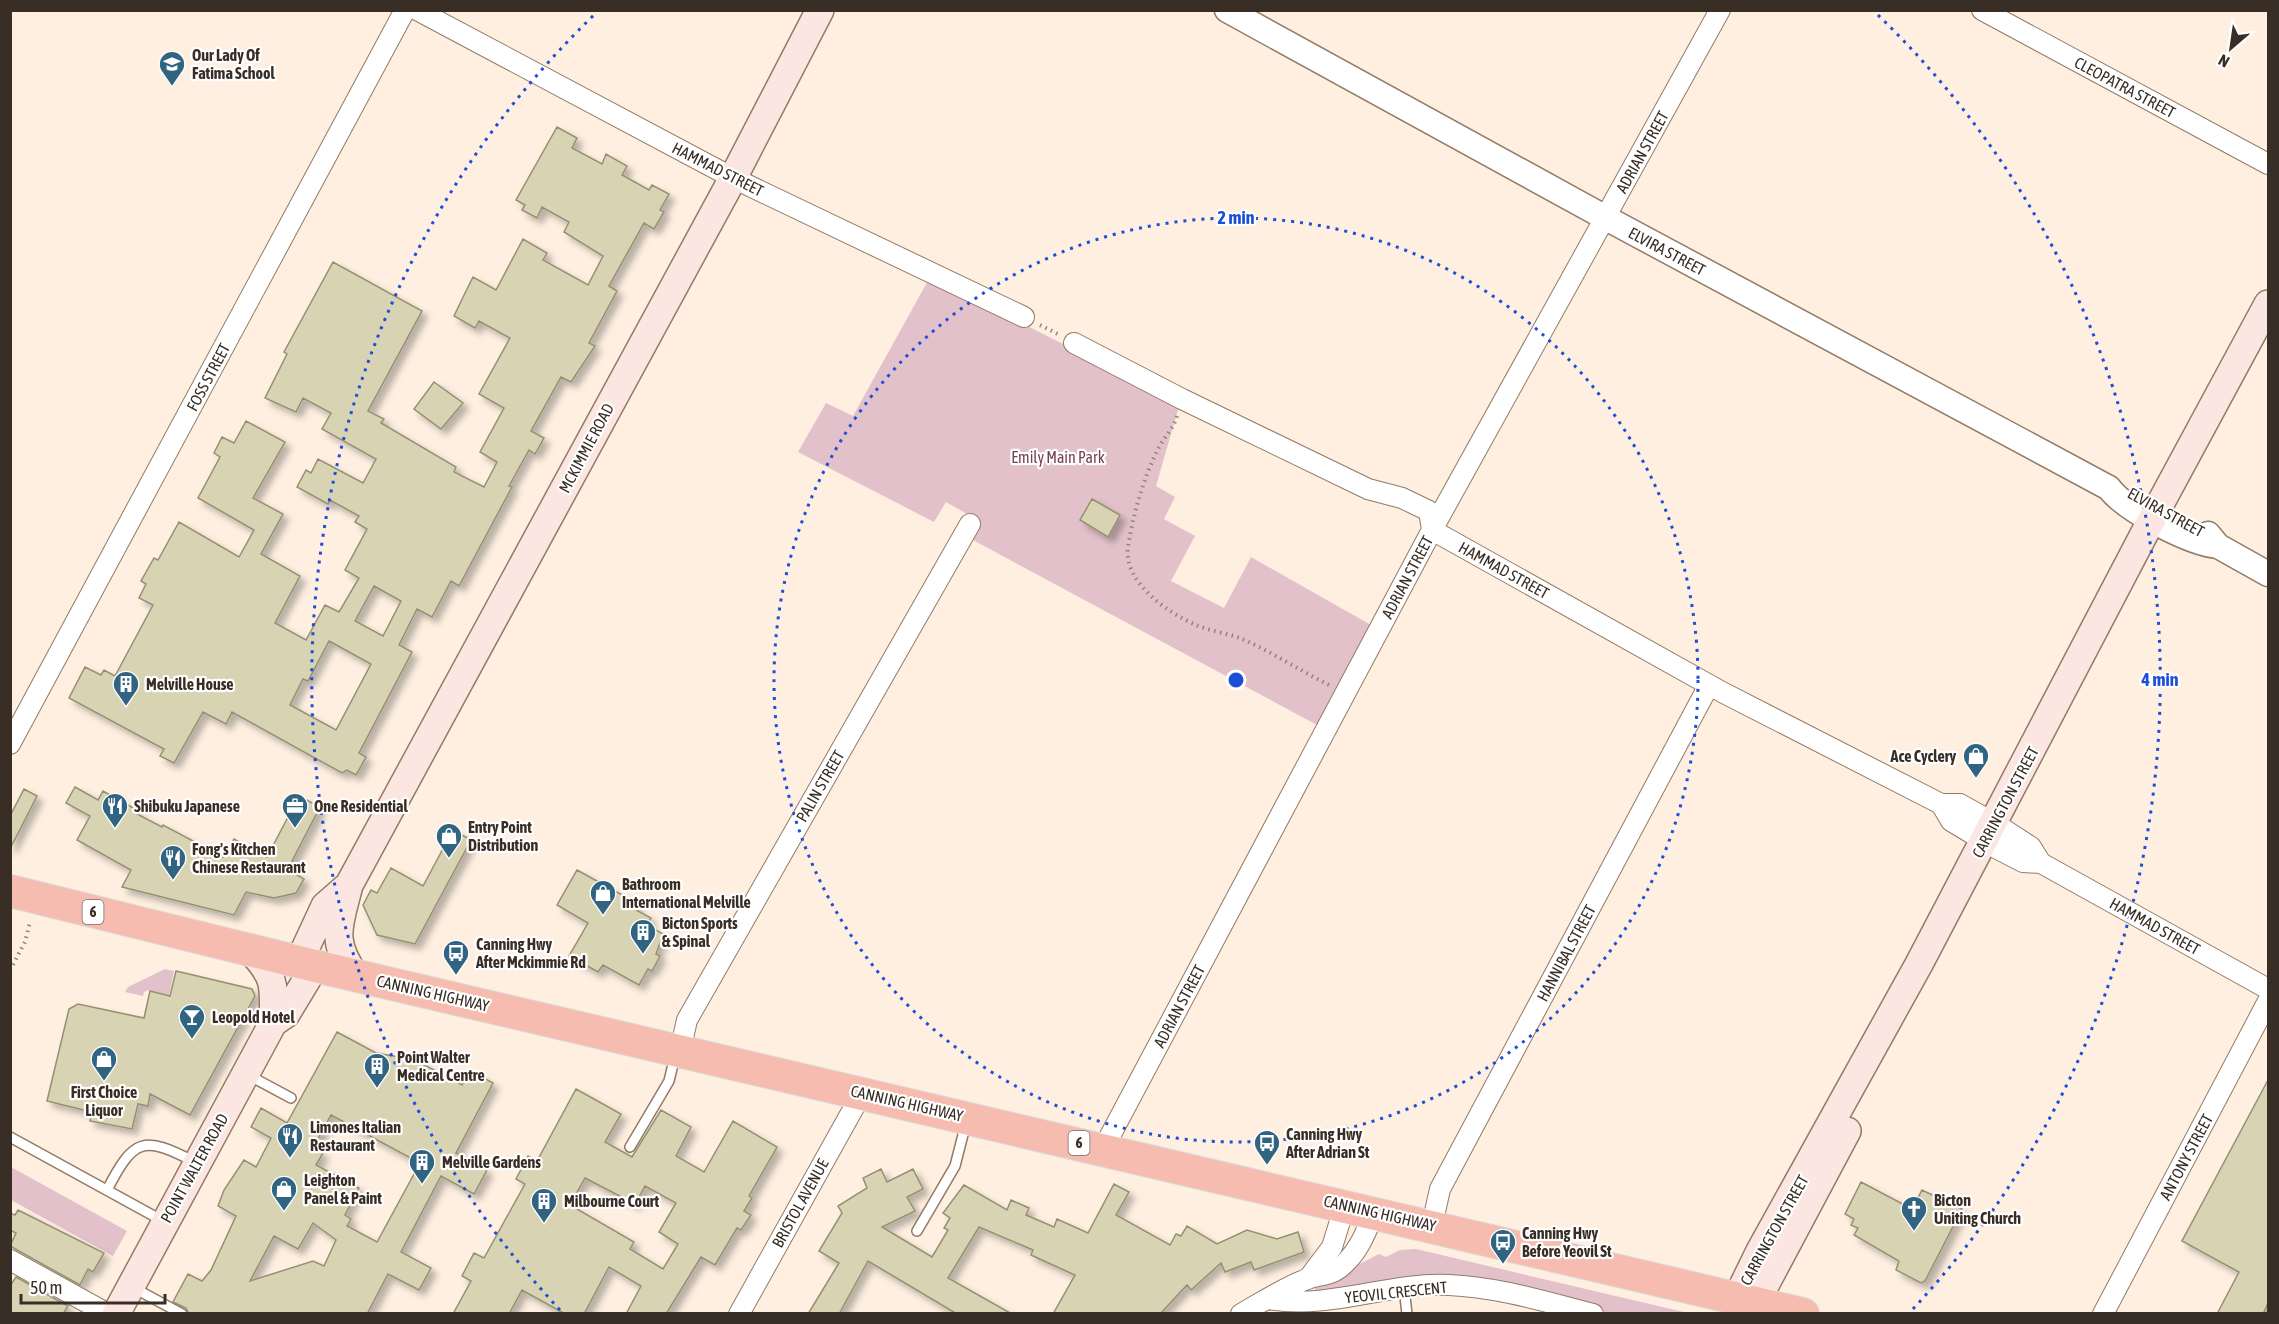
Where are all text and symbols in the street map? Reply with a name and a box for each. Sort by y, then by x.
north arrow [2201,18,2261,78]
place label: Our Lady Of Fatima School [192,46,275,82]
school or university icon: Our Lady Of Fatima School [157,49,187,87]
text: N [2215,51,2232,71]
street label: CLEOPATRA STREET [2072,53,2178,121]
street label: ADRIAN STREET [1612,108,1672,196]
street label: HAMMAD STREET [669,138,767,200]
text: 2 min [1218,207,1255,228]
street label: ELVIRA STREET [1625,223,1709,279]
street label: FOSS STREET [183,340,233,414]
street label: MCKIMMIE ROAD [555,400,617,496]
park label: Emily Main Park [1011,448,1105,467]
street label: ELVIRA STREET [2125,484,2207,540]
street label: ADRIAN STREET [1378,533,1436,621]
street label: HAMMAD STREET [1456,538,1552,602]
building icon: Melville House [111,669,141,707]
text: 4 min [2141,669,2179,690]
centre of rings [1226,670,1246,690]
place label: Melville House [146,675,234,693]
shop icon: Ace Cyclery [1961,741,1991,779]
street label: CARRINGTON STREET [1968,743,2042,861]
street label: PALIN STREET [792,747,848,825]
place label: Ace Cyclery [1890,747,1956,765]
restaurant icon: Shibuku Japanese [100,791,130,829]
office icon: One Residential [280,791,310,829]
place label: Shibuku Japanese [134,797,240,815]
place label: One Residential [314,797,408,815]
place label: Entry Point Distribution [468,818,538,854]
shop icon: Entry Point Distribution [434,821,464,859]
place label: Fong's Kitchen Chinese Restaurant [192,840,306,876]
restaurant icon: Fong's Kitchen Chinese Restaurant [158,843,188,881]
place label: Bathroom International Melville [622,875,751,911]
shop icon: Bathroom International Melville [588,878,618,916]
street label: HAMMAD STREET [2107,894,2203,958]
road number: 6 [82,900,104,924]
street label: HANNIBAL STREET [1533,902,1599,1004]
place label: Bicton Sports & Spinal [662,914,738,950]
building icon: Bicton Sports & Spinal [628,917,658,955]
place label: Canning Hwy After Mckimmie Rd [475,935,586,971]
bus stop icon: Canning Hwy After Mckimmie Rd [441,938,471,976]
street label: ADRIAN STREET [1150,962,1208,1050]
street label: CANNING HIGHWAY [375,971,492,1015]
bar icon: Leopold Hotel [177,1002,207,1040]
place label: Leopold Hotel [212,1008,295,1026]
shop icon: First Choice Liquor [89,1044,119,1082]
place label: Point Walter Medical Centre [397,1048,485,1084]
building icon: Point Walter Medical Centre [362,1051,392,1089]
street label: CANNING HIGHWAY [849,1081,966,1125]
place label: First Choice Liquor [71,1083,137,1119]
street label: POINT WALTER ROAD [157,1110,231,1226]
street label: ANTONY STREET [2156,1111,2216,1203]
place label: Limones Italian Restaurant [310,1118,401,1154]
restaurant icon: Limones Italian Restaurant [275,1121,305,1159]
place label: Canning Hwy After Adrian St [1285,1125,1370,1161]
bus stop icon: Canning Hwy After Adrian St [1252,1128,1282,1166]
road number: 6 [1068,1131,1090,1155]
building icon: Melville Gardens [407,1147,437,1185]
place label: Melville Gardens [442,1153,541,1171]
street label: BRISTOL AVENUE [768,1155,832,1251]
place label: Leighton Panel & Paint [304,1171,382,1207]
street label: CARRINGTON STREET [1736,1172,1812,1288]
shop icon: Leighton Panel & Paint [269,1174,299,1212]
building icon: Milbourne Court [529,1186,559,1224]
street label: CANNING HIGHWAY [1322,1191,1439,1235]
place label: Bicton Uniting Church [1934,1191,2021,1227]
place label: Milbourne Court [564,1192,659,1210]
church icon: Bicton Uniting Church [1899,1194,1929,1232]
place label: Canning Hwy Before Yeovil St [1522,1224,1612,1260]
bus stop icon: Canning Hwy Before Yeovil St [1488,1227,1518,1265]
scale bar [21,1267,165,1305]
text: 50 m [30,1277,62,1298]
street label: YEOVIL CRESCENT [1344,1278,1448,1306]

